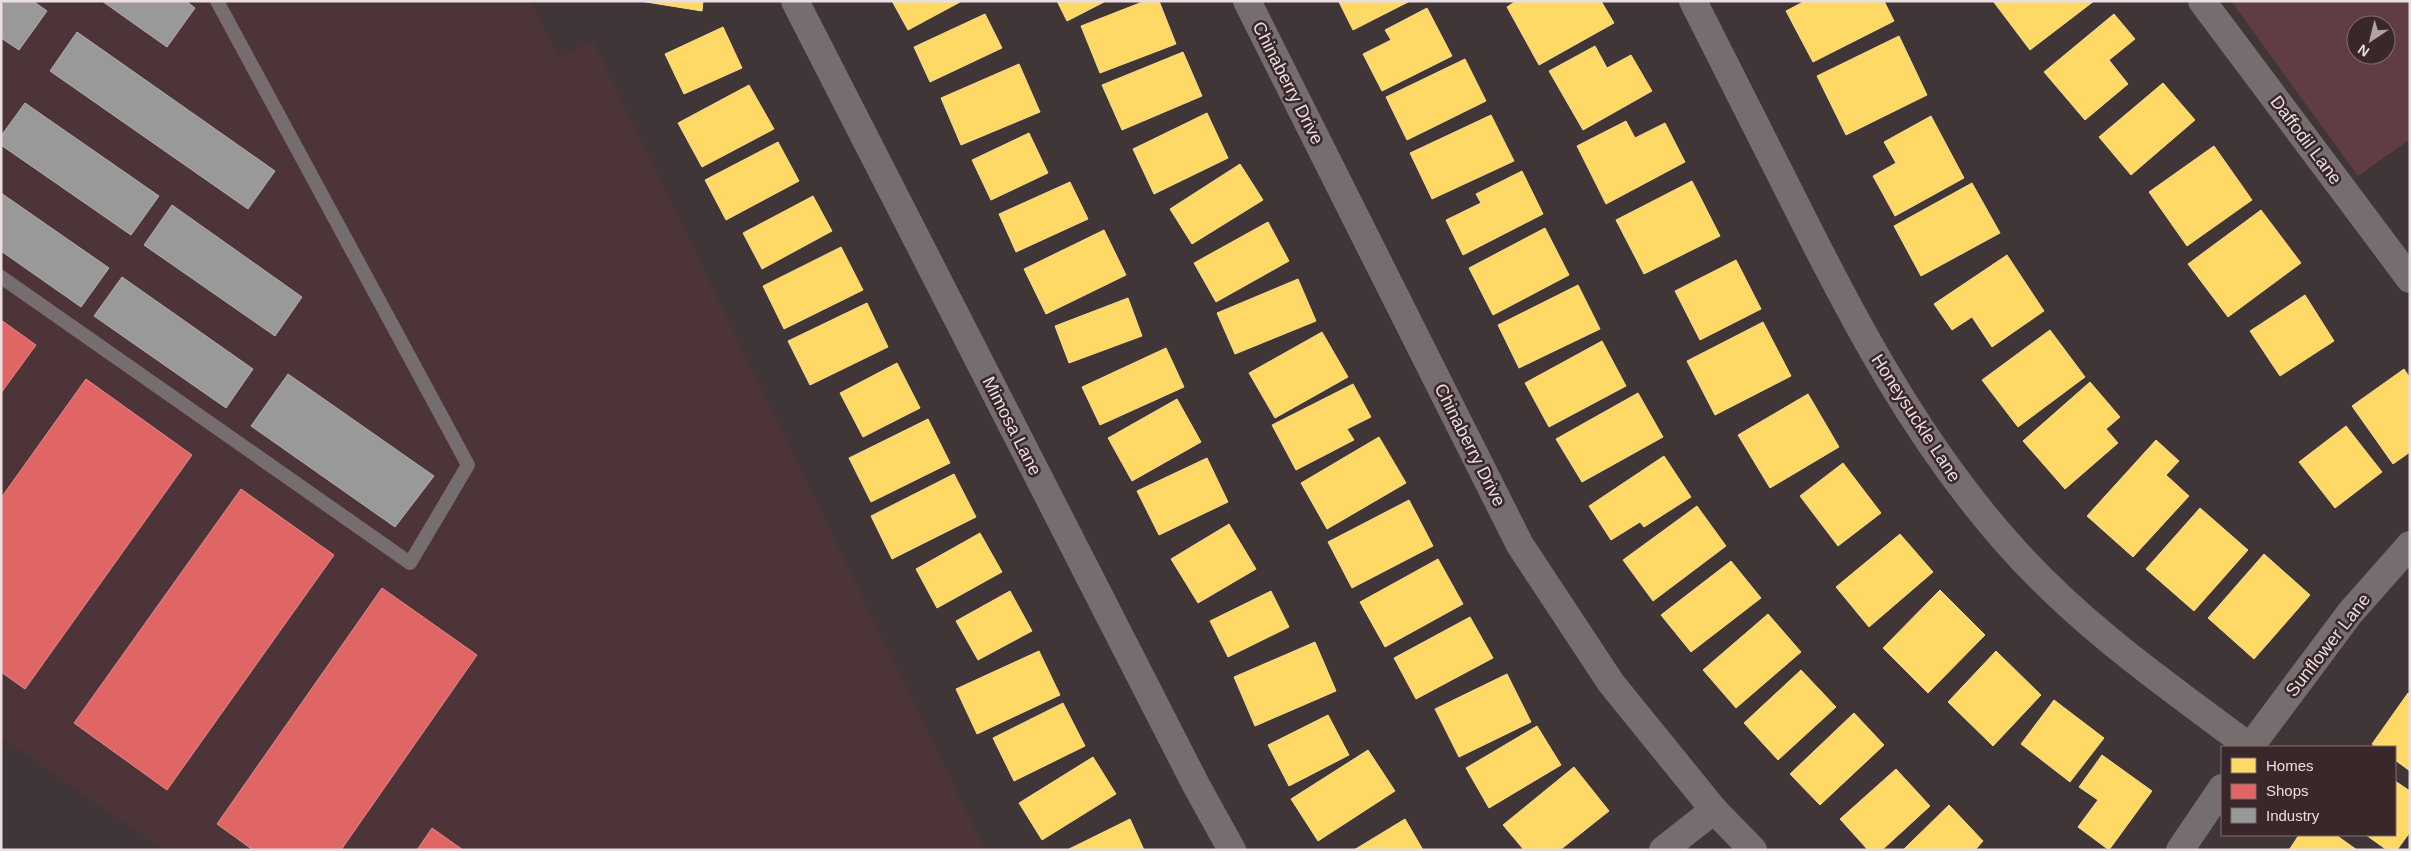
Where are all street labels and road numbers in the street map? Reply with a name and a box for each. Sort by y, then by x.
street label: Chinaberry Drive [1248,18,1328,148]
street label: Daffodil Lane [2266,92,2346,188]
street label: Honeysuckle Lane [1867,350,1965,486]
street label: Mimosa Lane [979,373,1045,479]
street label: Chinaberry Drive [1430,380,1510,510]
street label: Sunflower Lane [2282,590,2374,700]

